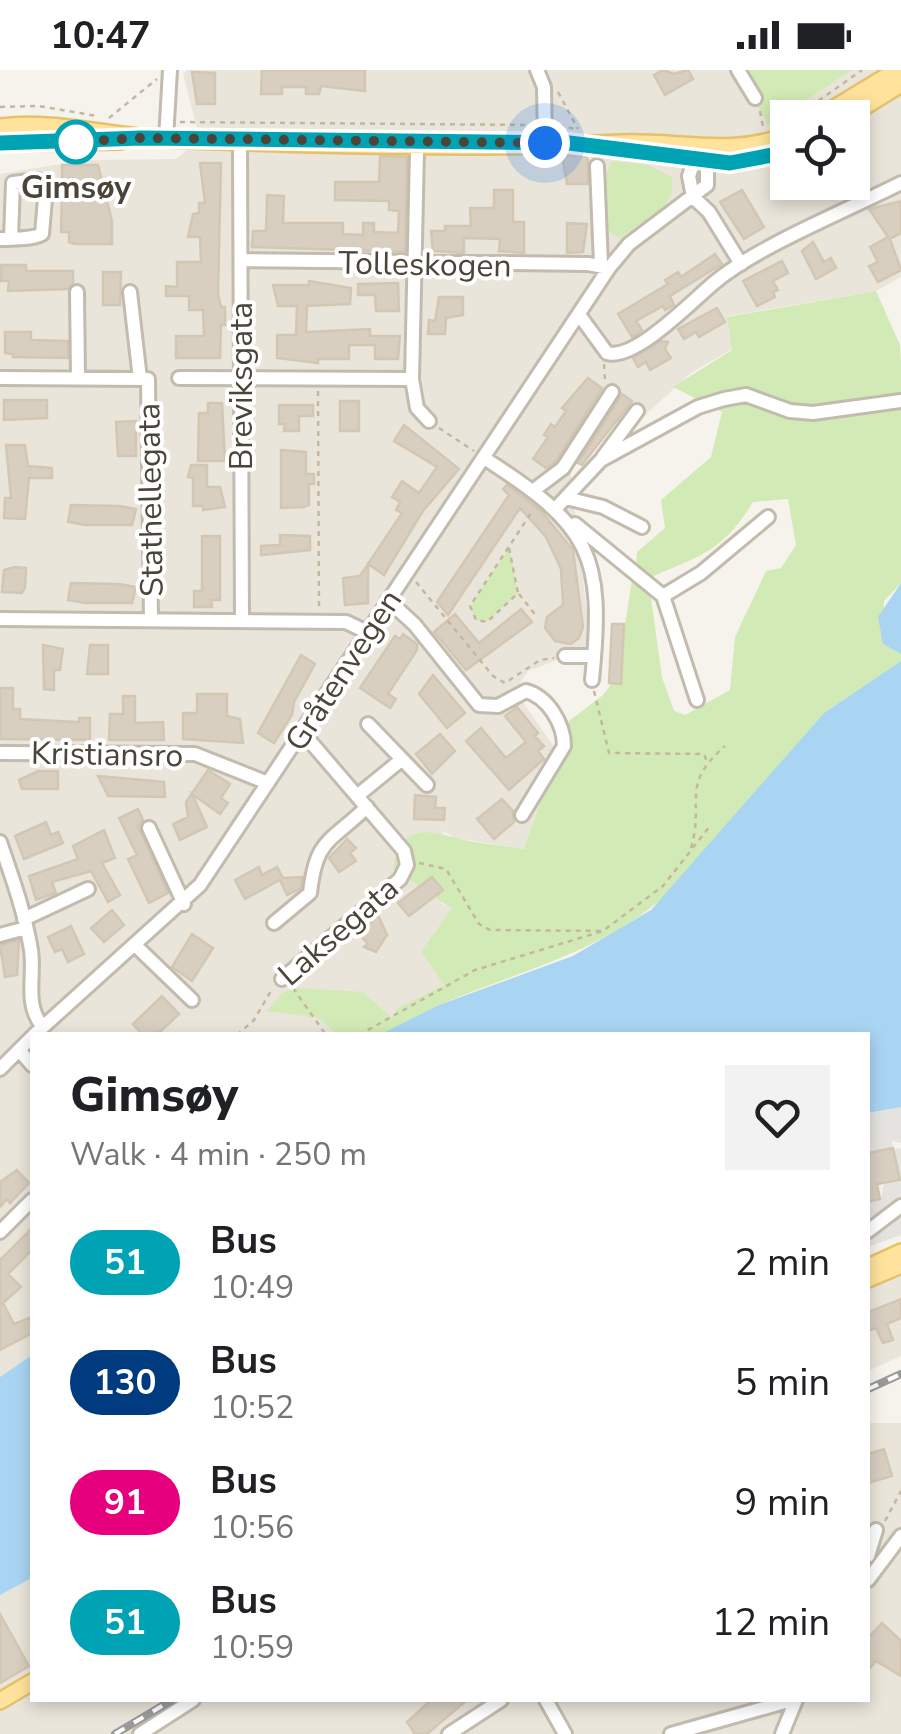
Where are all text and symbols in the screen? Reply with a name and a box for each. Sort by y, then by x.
text: 10:47 [50,10,151,61]
map controls [770,100,870,200]
button: locate [770,100,870,200]
your location [520,118,570,168]
marker: Gimsøy [55,121,97,163]
place label: Gimsøy [21,166,132,209]
street label: Tolleskogen [338,241,512,288]
street label: Breviksgata [220,302,263,470]
street label: Stathellegata [127,403,174,597]
street label: Gråtenvegen [275,581,412,759]
street label: Kristiansro [30,732,184,777]
street label: Laksegata [269,867,408,996]
text: Gimsøy [70,1062,238,1128]
button: heart [725,1065,830,1170]
text: Walk · 4 min · 250 m [70,1133,367,1176]
text: Bus [210,1215,277,1266]
text: 2 min [735,1237,830,1288]
text: 51 [104,1239,146,1286]
text: 10:49 [210,1266,294,1309]
text: Bus [210,1335,277,1386]
text: 5 min [735,1357,830,1408]
text: 130 [93,1359,157,1406]
text: 10:52 [210,1386,294,1429]
text: Bus [210,1455,277,1506]
text: 9 min [735,1477,830,1528]
text: 91 [104,1479,146,1526]
text: 10:56 [210,1506,294,1549]
text: Bus [210,1575,277,1626]
text: 12 min [712,1597,830,1648]
text: 51 [104,1599,146,1646]
text: 10:59 [210,1626,294,1669]

